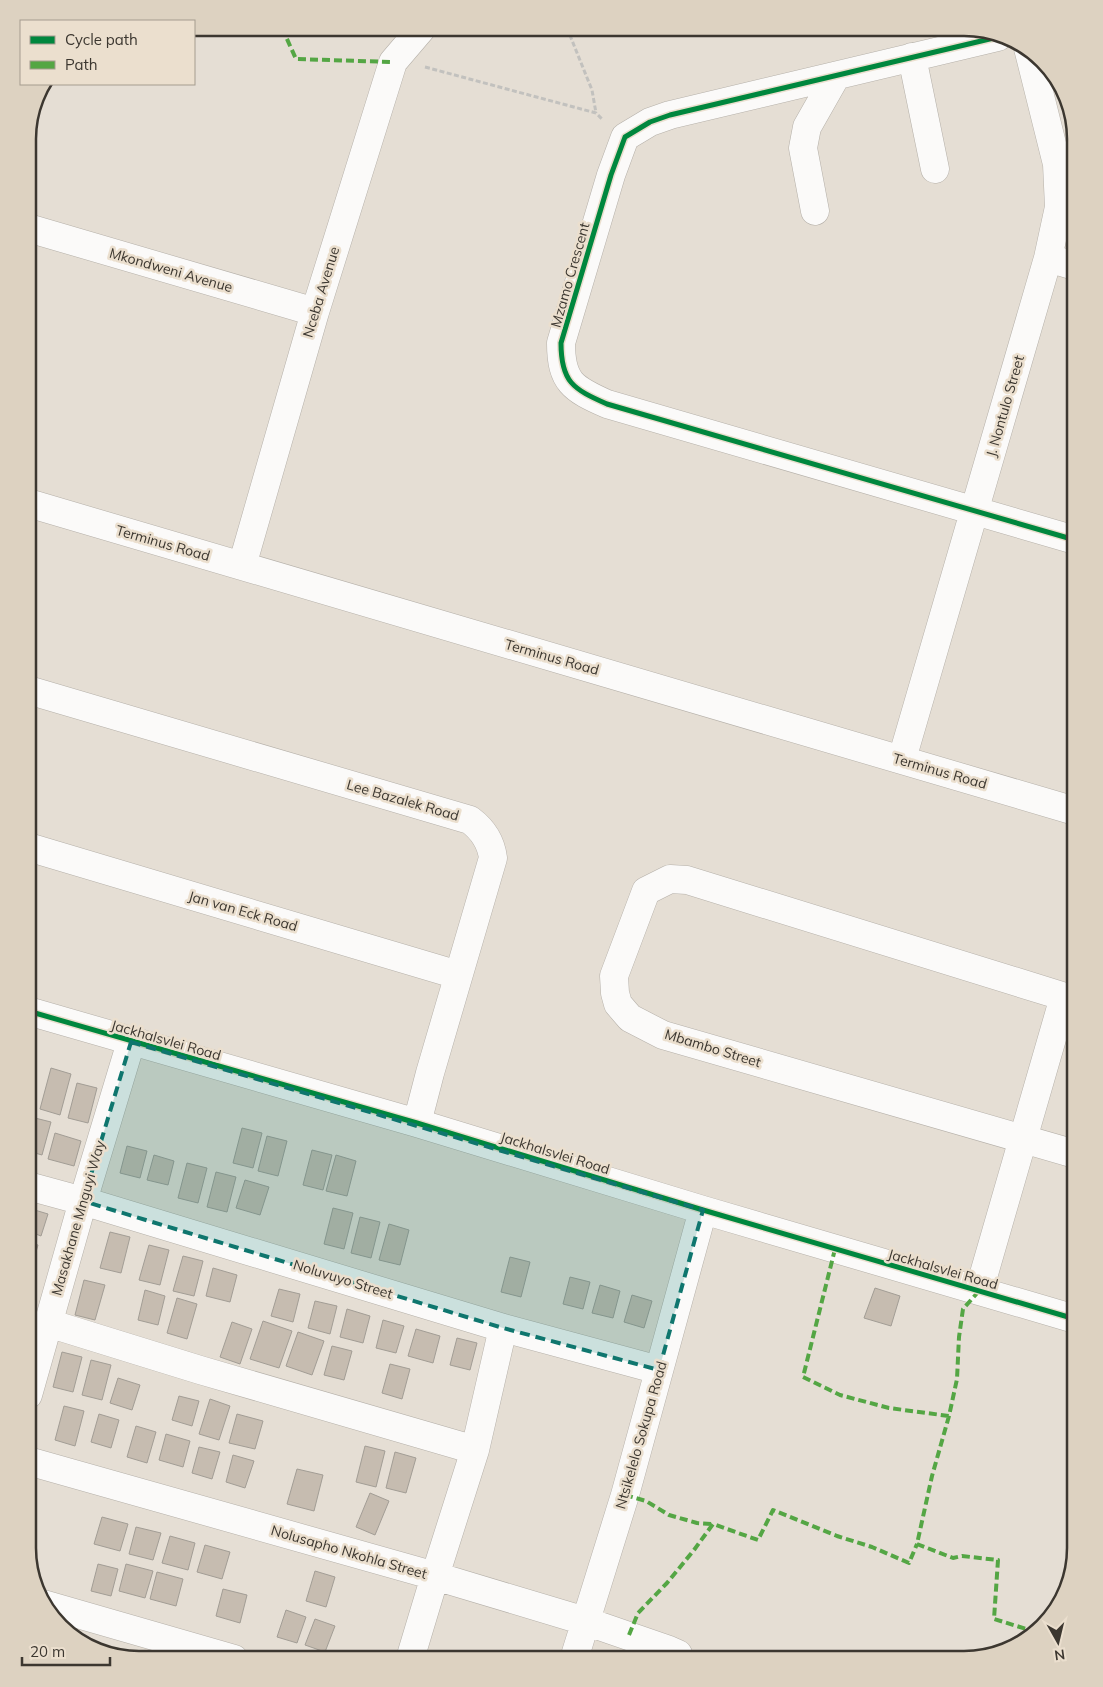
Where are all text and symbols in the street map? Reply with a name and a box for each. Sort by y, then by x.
legend [20,20,195,85]
text: Cycle path [65,30,138,49]
text: Path [65,55,97,74]
street label: Mzamo Crescent [546,220,594,329]
street label: Mkondweni Avenue [107,244,235,296]
street label: Nceba Avenue [299,244,343,340]
street label: J. Nontulo Street [982,353,1028,459]
street label: Terminus Road [114,521,212,565]
street label: Terminus Road [503,635,601,679]
street label: Terminus Road [891,749,989,793]
street label: Lee Bazalek Road [345,775,461,825]
street label: Jan van Eck Road [186,887,300,935]
street label: Jackhalsvlei Road [109,1016,223,1064]
street label: Mbambo Street [663,1025,763,1071]
street label: Jackhalsvlei Road [498,1128,612,1178]
street label: Masakhane Mnguyi Way [47,1138,109,1298]
street label: Jackhalsvlei Road [886,1245,1000,1293]
street label: Noluvuyo Street [291,1255,395,1303]
street label: Ntsikelelo Sokupa Road [611,1359,671,1511]
street label: Nolusapho Nkohla Street [269,1521,429,1583]
north arrow [1033,1617,1083,1667]
scale bar [22,1634,110,1666]
text: 20 m [30,1642,65,1661]
text: N [1053,1645,1066,1665]

